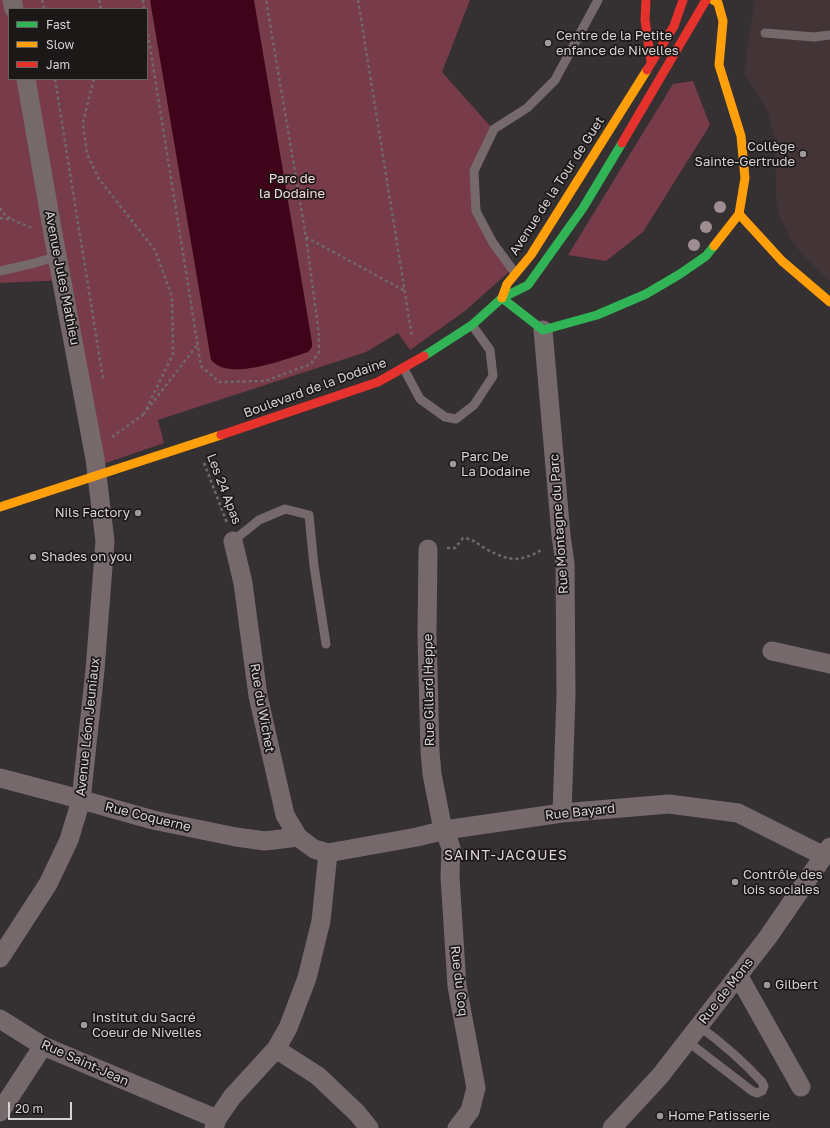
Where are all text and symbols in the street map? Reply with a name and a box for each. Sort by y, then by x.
legend [8,8,148,80]
text: Fast [46,17,71,32]
place label: Centre de la Petite enfance de Nivelles [556,28,679,59]
text: Slow [46,37,74,52]
marker: Centre de la Petite enfance de Nivelles [543,38,553,48]
text: Jam [46,57,70,72]
street label: Avenue de la Tour de Guet [506,114,608,258]
place label: Collège Sainte-Gertrude [695,139,795,170]
marker: Collège Sainte-Gertrude [798,149,808,159]
park label: Parc de la Dodaine [259,171,325,202]
street label: Avenue Jules Mathieu [41,210,83,346]
street label: Boulevard de la Dodaine [241,355,389,421]
place label: Parc De La Dodaine [461,449,530,480]
street label: Les 24 Apas [203,451,245,527]
street label: Rue Montagne du Parc [546,453,572,595]
marker: Parc De La Dodaine [448,459,458,469]
place label: Nils Factory [55,505,130,521]
marker: Nils Factory [133,508,143,518]
place label: Shades on you [41,549,132,565]
marker: Shades on you [28,552,38,562]
street label: Rue Gillard Heppe [420,634,438,746]
street label: Avenue Léon Jeuniaux [73,657,103,797]
street label: Rue du Wichet [246,662,278,754]
street label: Rue Coquerne [103,799,193,835]
street label: Rue Bayard [544,801,616,823]
district label: SAINT-JACQUES [444,848,568,864]
place label: Contrôle des lois sociales [743,867,823,898]
marker: Contrôle des lois sociales [730,877,740,887]
street label: Rue du Coq [447,945,471,1017]
street label: Rue de Mons [695,955,757,1027]
place label: Gilbert [775,977,818,993]
marker: Gilbert [762,980,772,990]
place label: Institut du Sacré Coeur de Nivelles [92,1010,202,1041]
marker: Institut du Sacré Coeur de Nivelles [79,1020,89,1030]
street label: Rue Saint-Jean [39,1037,131,1089]
scale bar [10,1094,74,1120]
text: 20 m [15,1101,43,1116]
place label: Home Patisserie [668,1108,770,1124]
marker: Home Patisserie [655,1111,665,1121]

